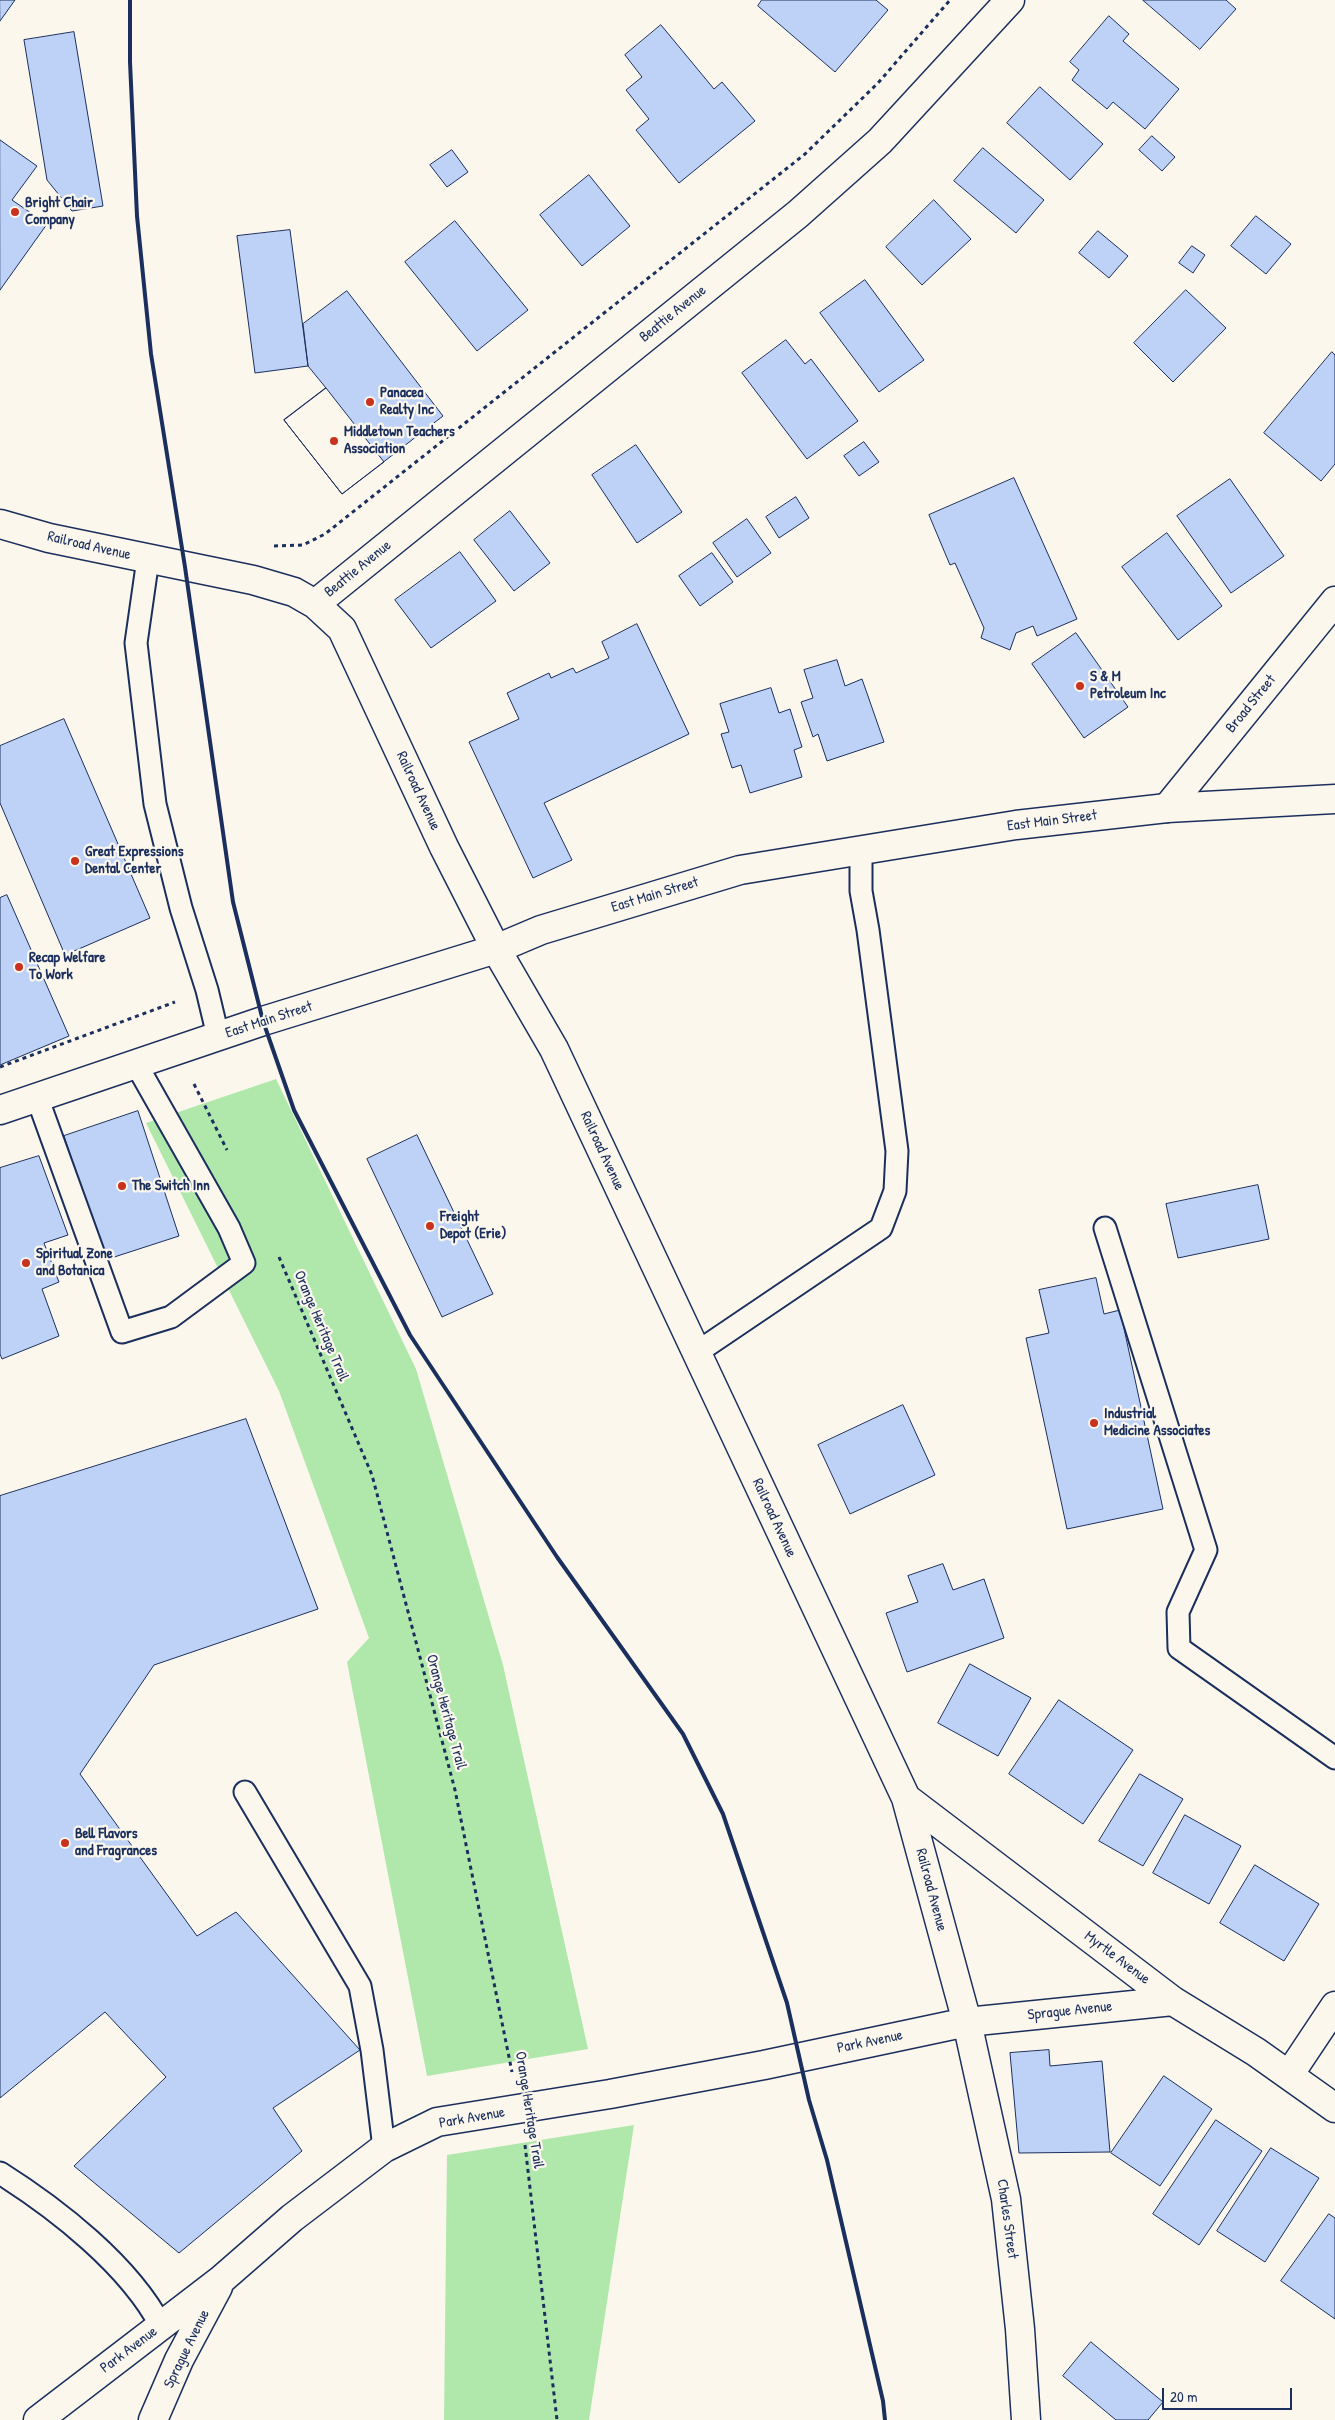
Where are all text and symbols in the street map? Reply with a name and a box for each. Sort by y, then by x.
place label: Bright Chair Company [25,194,93,229]
marker: Bright Chair Company [9,206,21,218]
street label: Beattie Avenue [636,282,710,346]
place label: Panacea Realty Inc [380,384,434,419]
marker: Panacea Realty Inc [364,396,376,408]
place label: Middletown Teachers Association [344,423,455,458]
marker: Middletown Teachers Association [328,435,340,447]
street label: Railroad Avenue [46,528,132,564]
street label: Beattie Avenue [321,537,395,601]
place label: S & M Petroleum Inc [1090,668,1166,703]
street label: Broad Street [1222,671,1280,737]
marker: S & M Petroleum Inc [1074,680,1086,692]
street label: Railroad Avenue [392,749,444,833]
street label: East Main Street [1006,807,1098,835]
place label: Great Expressions Dental Center [85,843,183,878]
marker: Great Expressions Dental Center [69,855,81,867]
street label: East Main Street [609,873,701,917]
place label: Recap Welfare To Work [29,949,106,984]
marker: Recap Welfare To Work [13,961,25,973]
street label: East Main Street [223,998,315,1042]
street label: Railroad Avenue [576,1109,628,1193]
place label: The Switch Inn [132,1177,210,1195]
marker: The Switch Inn [116,1180,128,1192]
place label: Freight Depot (Erie) [440,1208,506,1243]
marker: Freight Depot (Erie) [424,1220,436,1232]
place label: Spiritual Zone and Botanica [36,1245,113,1280]
marker: Spiritual Zone and Botanica [20,1257,32,1269]
street label: Orange Heritage Trail [290,1268,352,1384]
place label: Industrial Medicine Associates [1104,1405,1210,1440]
marker: Industrial Medicine Associates [1088,1417,1100,1429]
street label: Railroad Avenue [748,1476,800,1560]
street label: Orange Heritage Trail [422,1653,470,1771]
place label: Bell Flavors and Fragrances [75,1825,157,1860]
marker: Bell Flavors and Fragrances [59,1837,71,1849]
street label: Railroad Avenue [911,1847,951,1933]
street label: Myrtle Avenue [1081,1927,1153,1989]
street label: Sprague Avenue [1027,1998,1113,2024]
street label: Park Avenue [836,2026,904,2058]
street label: Orange Heritage Trail [511,2050,547,2170]
street label: Park Avenue [438,2103,506,2133]
street label: Charles Street [993,2178,1021,2260]
street label: Sprague Avenue [160,2307,214,2391]
street label: Park Avenue [97,2323,161,2377]
scale bar [1165,2378,1295,2410]
text: 20 m [1170,2386,1197,2407]

